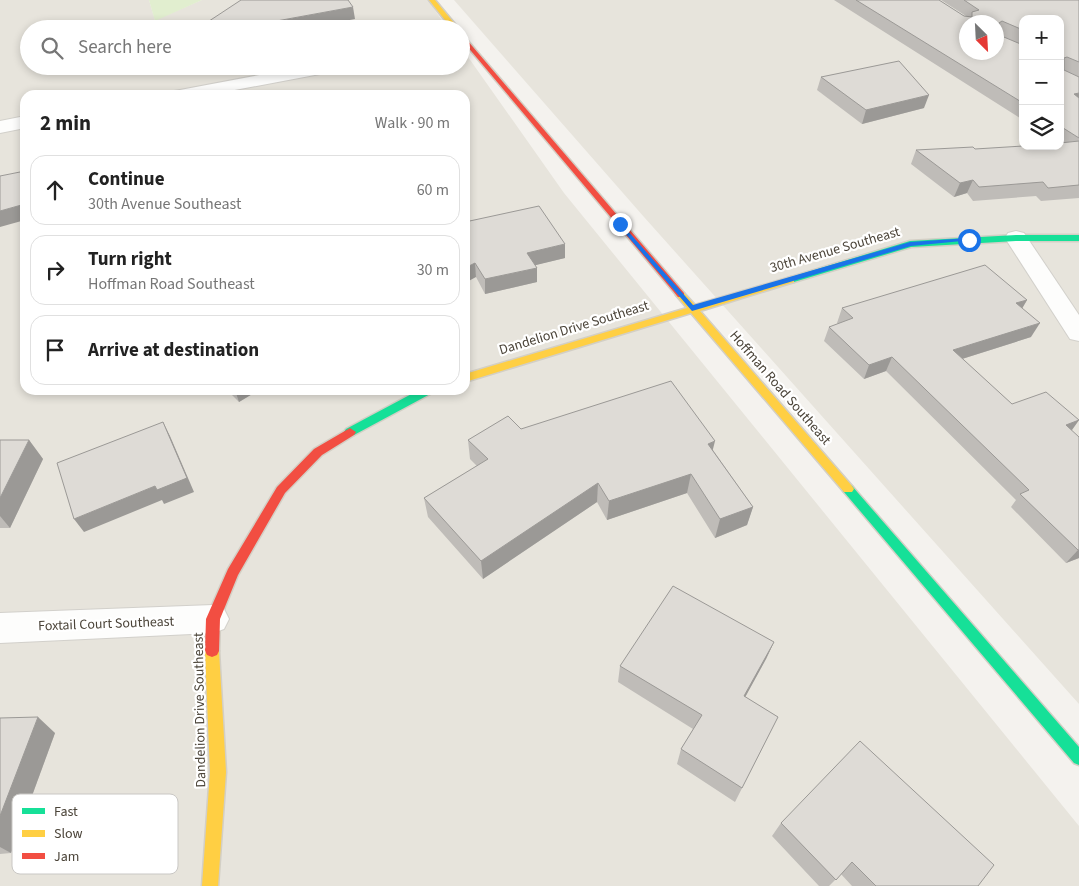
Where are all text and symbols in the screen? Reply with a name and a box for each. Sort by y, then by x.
north arrow [959,15,1004,60]
map controls [1019,15,1064,150]
button: + [1019,15,1064,60]
search box [20,20,470,75]
icon: search [38,34,66,62]
text: Search here [78,34,172,61]
button: − [1019,60,1064,105]
button: layers [1019,105,1064,150]
text: 2 min [40,108,91,138]
text: Walk · 90 m [375,112,450,134]
text: Continue [88,166,165,193]
icon: ahead [41,176,69,204]
text: 60 m [417,179,449,201]
text: 30th Avenue Southeast [88,193,241,215]
route end [609,213,632,236]
street label: 30th Avenue Southeast [768,222,902,278]
route start [958,229,981,252]
text: Turn right [88,246,172,273]
icon: right [41,256,69,284]
text: 30 m [417,259,449,281]
text: Hoffman Road Southeast [88,273,255,295]
street label: Dandelion Drive Southeast [497,296,651,360]
street label: Hoffman Road Southeast [725,326,836,450]
icon: arrive [41,336,69,364]
text: Arrive at destination [88,337,259,364]
street label: Foxtail Court Southeast [38,612,175,636]
street label: Dandelion Drive Southeast [189,632,211,788]
legend [12,794,178,874]
text: Fast [54,802,78,822]
text: Slow [54,824,83,844]
text: Jam [54,847,79,867]

